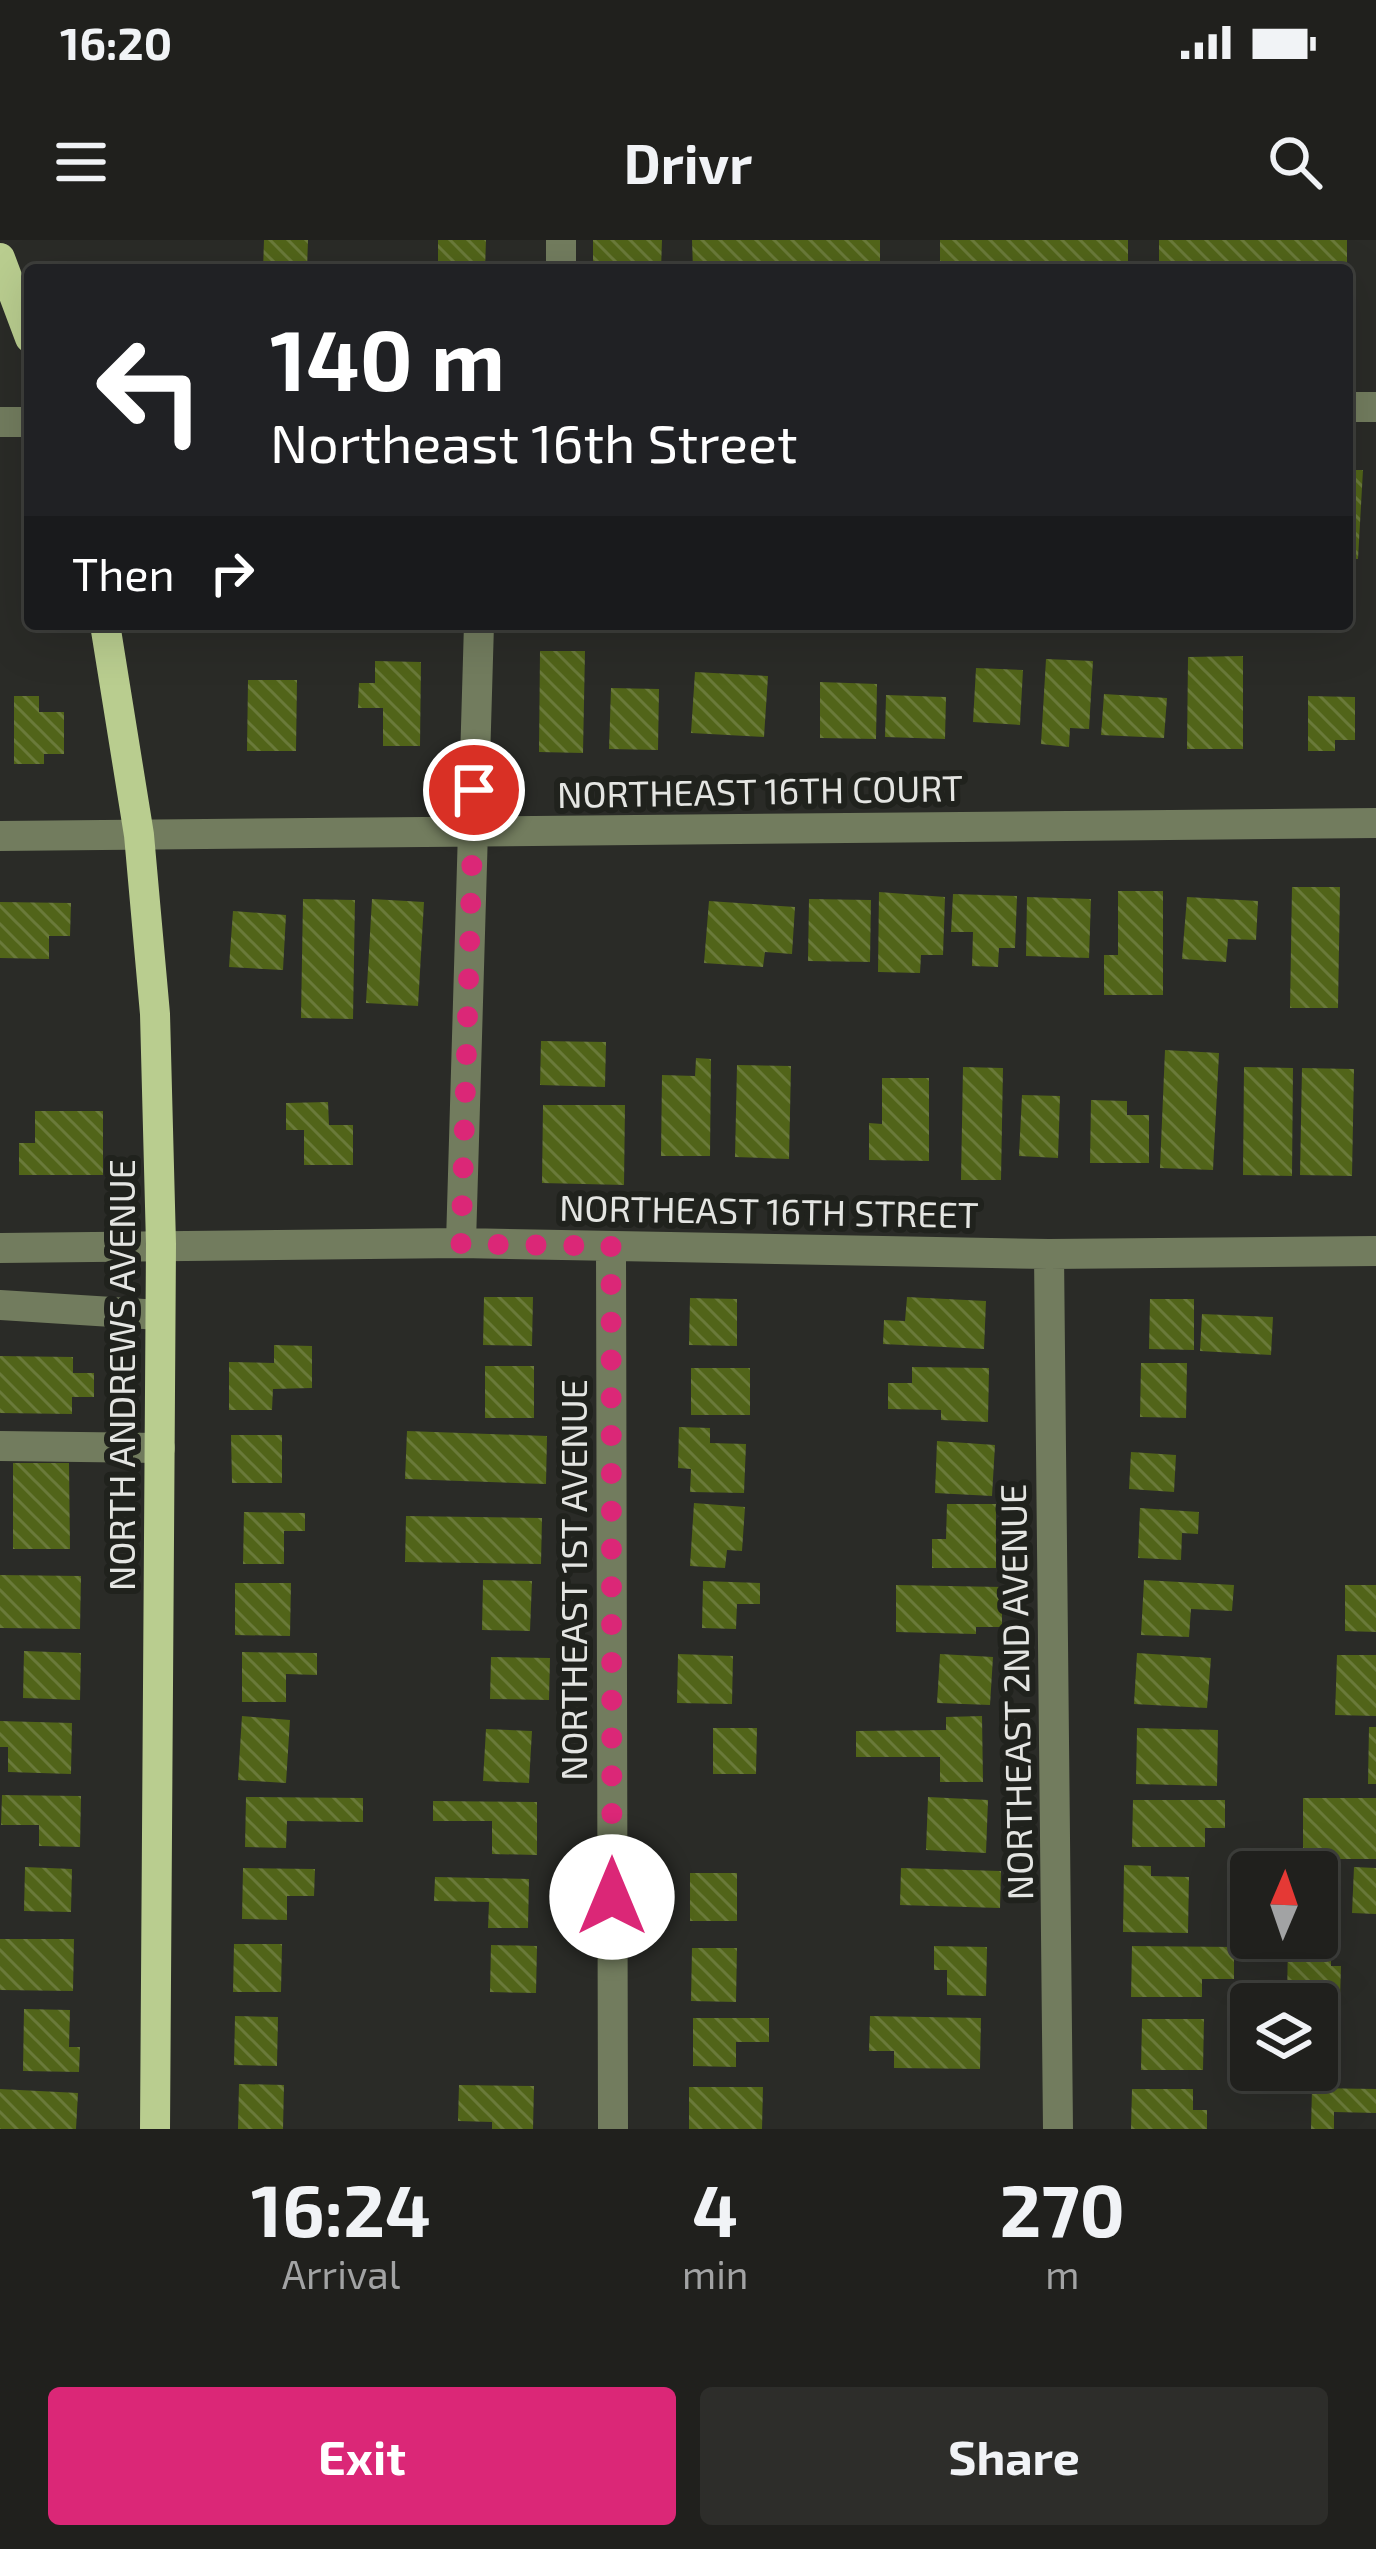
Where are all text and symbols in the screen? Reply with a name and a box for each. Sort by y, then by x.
text: 16:20 [60,15,172,69]
icon: menu [48,129,114,195]
icon: search [1262,129,1328,195]
text: Drivr [624,130,752,195]
text: 140 m [270,307,505,408]
icon: left [72,312,228,468]
text: Northeast 16th Street [270,409,797,474]
icon: right [199,540,265,606]
text: Then [72,546,175,600]
pin [423,739,525,841]
icon: arrive [441,757,507,823]
street label: NORTHEAST 16TH COURT [557,765,963,815]
street label: NORTH ANDREWS AVENUE [99,1159,142,1591]
street label: NORTHEAST 16TH STREET [559,1185,979,1235]
street label: NORTHEAST 1ST AVENUE [551,1379,594,1781]
street label: NORTHEAST 2ND AVENUE [990,1483,1040,1901]
position arrow [549,1834,675,1960]
north arrow [1230,1851,1338,1959]
map controls [1230,1851,1338,2091]
button: layers [1230,1983,1338,2091]
text: 16:24 [251,2165,431,2251]
text: 4 [692,2165,738,2251]
text: 270 [1000,2165,1125,2251]
text: Arrival [282,2250,400,2297]
text: min [682,2250,748,2297]
text: m [1045,2250,1079,2297]
button: Exit [48,2387,676,2525]
button: Share [700,2387,1328,2525]

